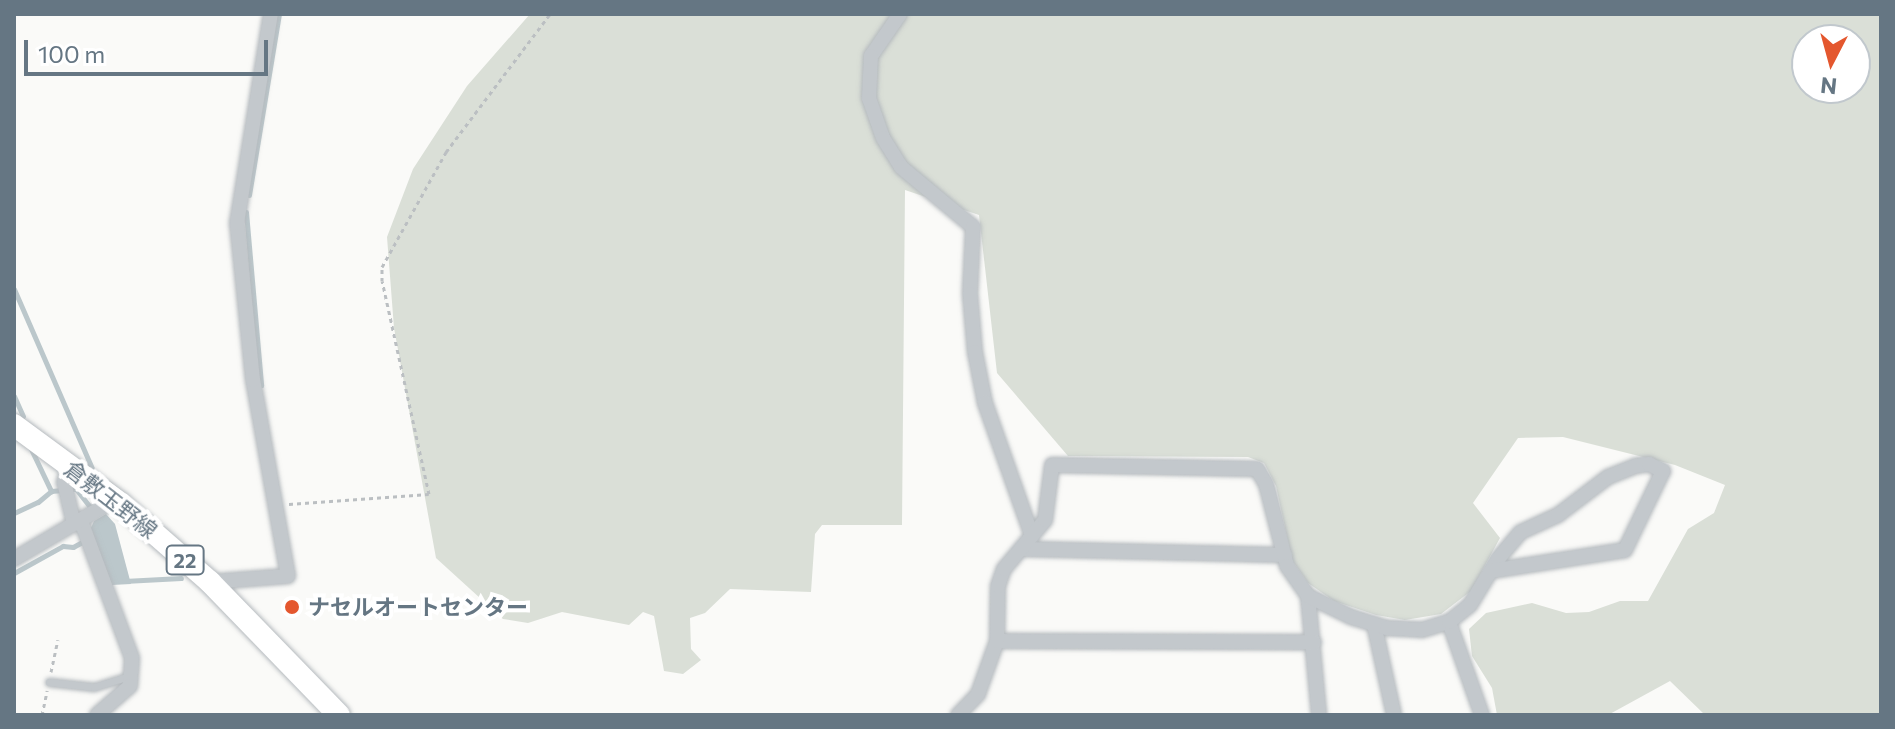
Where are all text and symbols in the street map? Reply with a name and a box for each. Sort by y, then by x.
scale bar [28,24,272,74]
north arrow [1791,24,1871,104]
text: 100 m [38,39,105,68]
text: N [1819,72,1838,101]
street label: 倉敷玉野線 [60,455,162,543]
road number: 22 [165,544,205,576]
place label: ナセルオートセンター [308,594,528,620]
marker: ナセルオートセンター [283,598,301,616]

